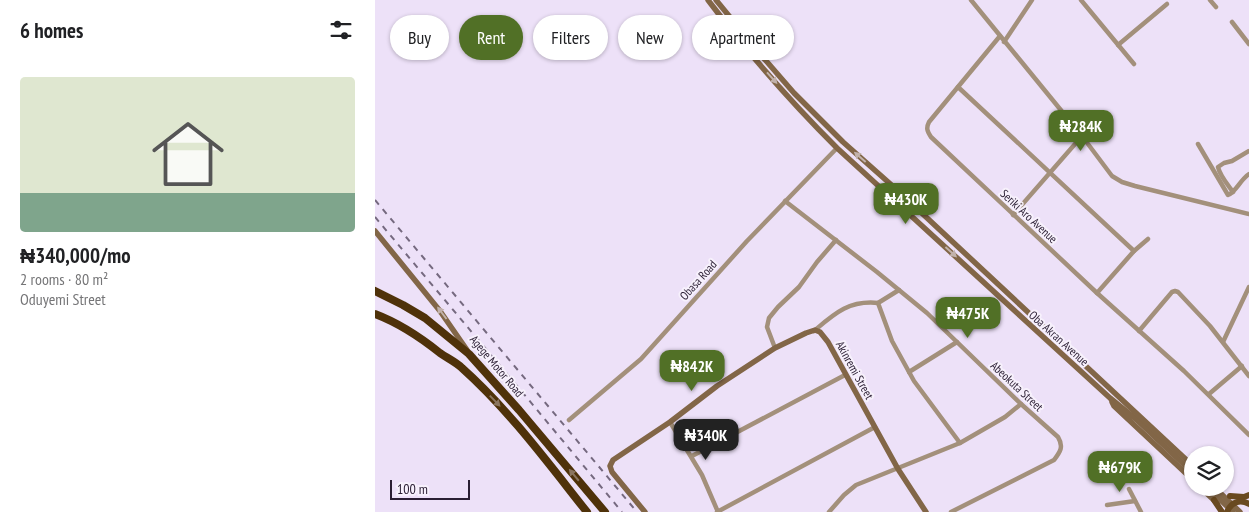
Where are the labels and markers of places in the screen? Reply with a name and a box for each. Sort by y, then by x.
pin: ₦284K [1046,110,1116,152]
pin: ₦430K [871,182,941,225]
pin: ₦475K [933,296,1003,339]
pin: ₦842K [657,350,727,392]
pin: ₦340K [671,418,741,461]
pin: ₦679K [1085,450,1155,493]

